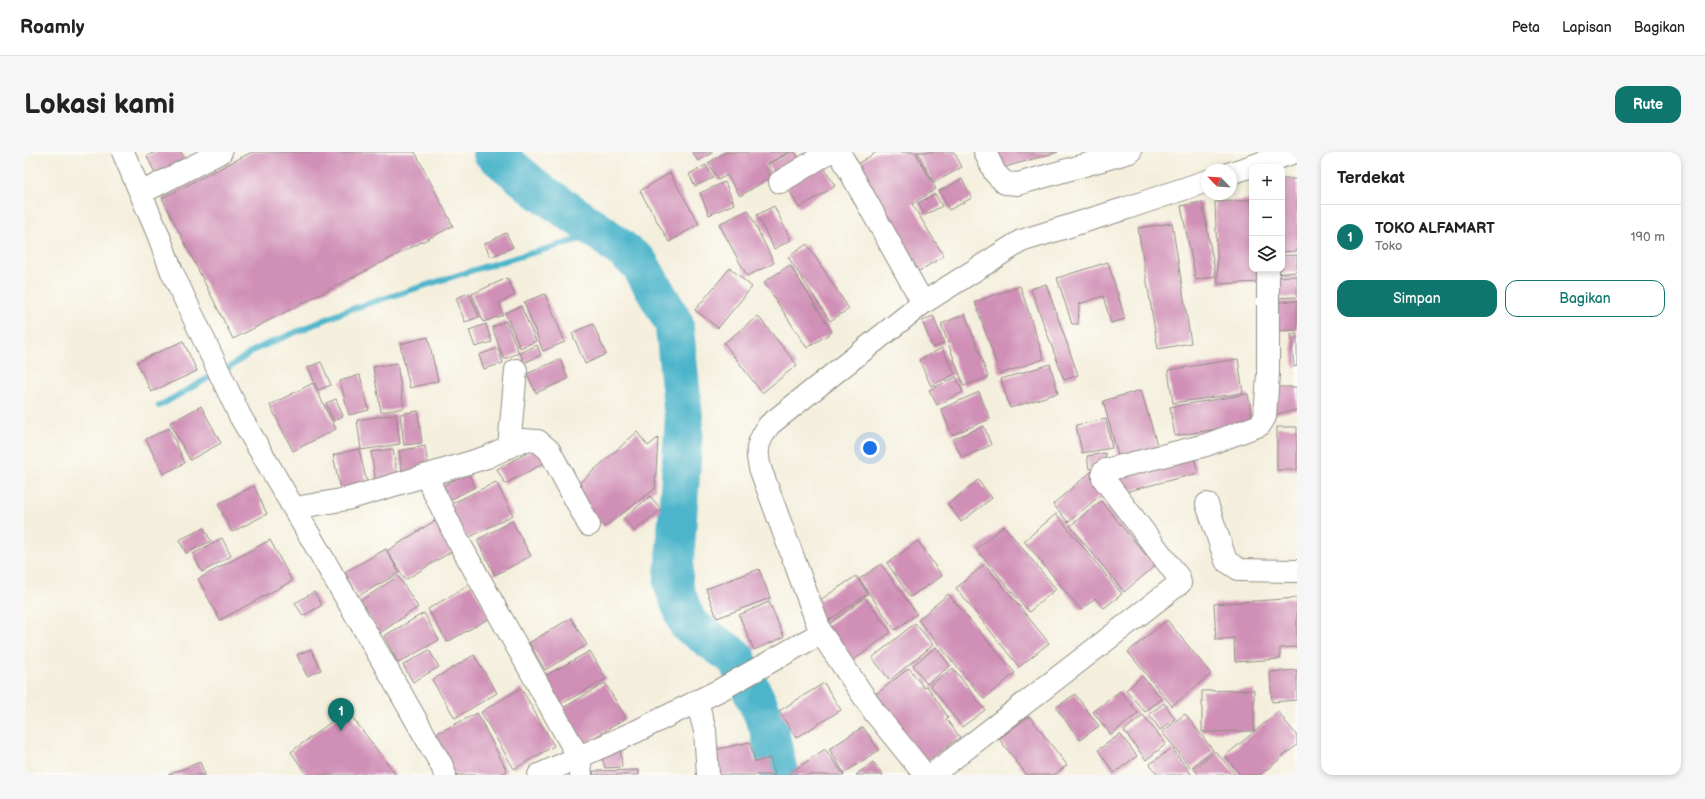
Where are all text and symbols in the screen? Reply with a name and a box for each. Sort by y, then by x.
text: Roamly [20,16,84,39]
text: Peta [1512,19,1540,36]
text: Lapisan [1562,19,1612,36]
text: Bagikan [1634,19,1685,36]
button: Rute [1615,86,1681,123]
text: Lokasi kami [24,88,175,121]
north arrow [1201,164,1237,200]
map controls [1249,164,1285,272]
button: + [1249,164,1285,200]
text: Terdekat [1337,168,1405,188]
button: − [1249,200,1285,236]
text: TOKO ALFAMART [1375,219,1495,238]
text: 1 [1347,229,1353,245]
text: 190 m [1631,229,1665,245]
button: layers [1249,236,1285,272]
text: Toko [1375,238,1402,254]
button: Simpan [1337,280,1497,317]
button: Bagikan [1505,280,1665,317]
your location [860,438,880,458]
pin: 1 [328,698,354,731]

